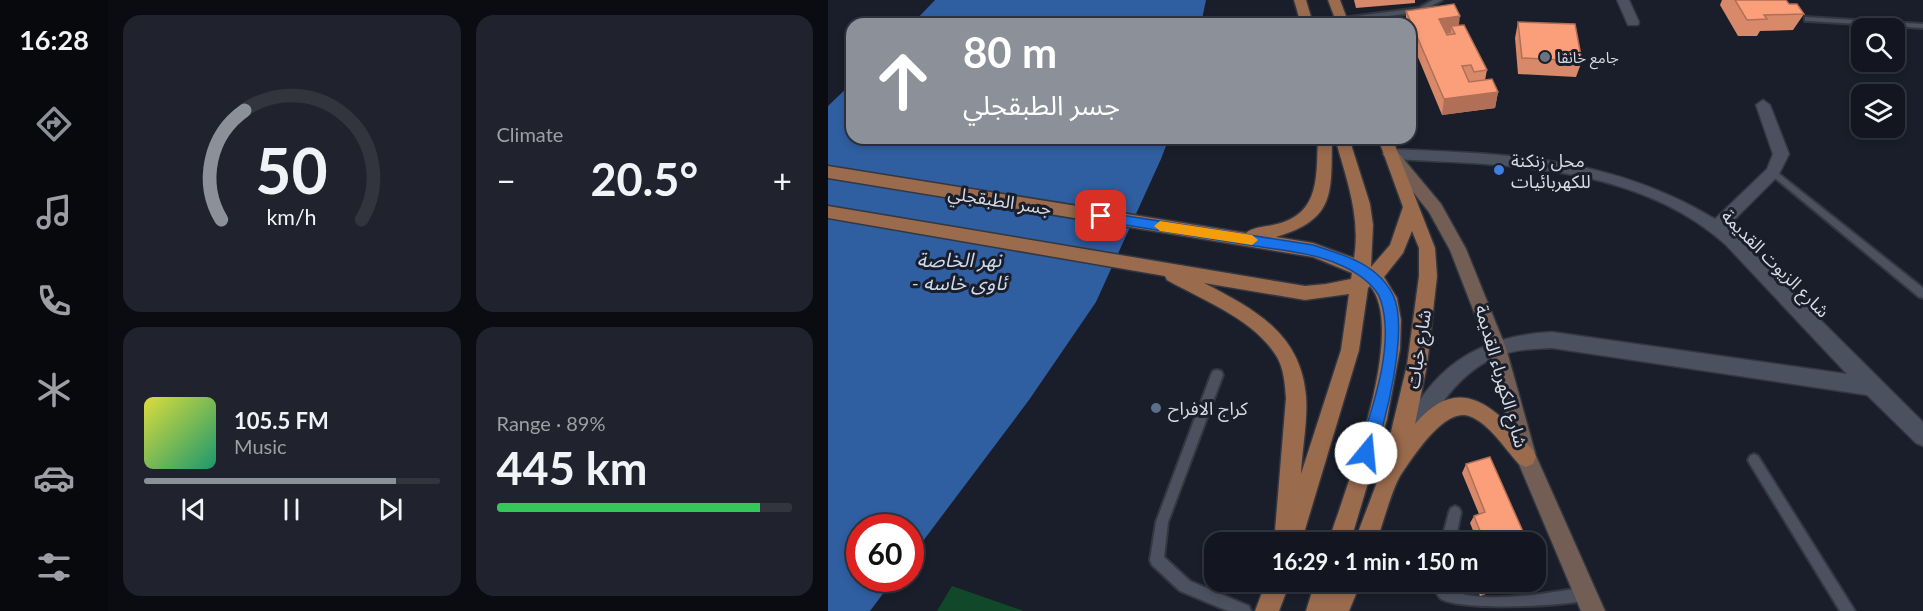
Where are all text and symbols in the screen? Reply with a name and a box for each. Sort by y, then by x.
map controls [1851,18,1905,138]
button: search [1851,18,1905,72]
text: 16:28 [19,23,89,56]
text: 80 m [963,27,1057,77]
icon: ahead [864,42,942,120]
place label: جامع خانقا [1557,48,1619,70]
marker: جامع خانقا [1538,50,1552,64]
button: layers [1851,84,1905,138]
text: جسر الطبقجلي [963,88,1120,121]
icon: directions [33,103,75,145]
text: Climate [497,122,563,146]
text: 50 [256,132,328,207]
place label: محل زنكنة للكهربائيات [1511,149,1591,193]
text: 20.5° [590,152,698,206]
text: − [497,160,516,200]
text: + [773,160,792,200]
marker: محل زنكنة للكهربائيات [1492,163,1506,177]
street label: جسر الطبقجلي [946,181,1053,222]
pin [1075,190,1126,241]
icon: music [33,191,75,233]
icon: arrive [1084,199,1117,232]
street label: شارع الزيوت القديمة [1715,204,1835,324]
text: km/h [267,205,317,231]
water label: نهر الخاصة - ئاوی خاسە [912,247,1009,295]
icon: phone [33,280,75,322]
street label: شارع الكهرباء القديمة [1467,302,1533,451]
street label: شارع خبات [1401,308,1439,391]
icon: climate [33,369,75,411]
place label: كراج الافراح [1168,397,1248,422]
marker: كراج الافراح [1149,401,1163,415]
text: 105.5 FM [234,407,329,434]
text: Range · 89% [497,411,605,435]
position arrow [1334,421,1398,485]
text: Music [234,434,287,458]
text: 445 km [497,441,647,495]
icon: car [33,457,75,499]
icon: previous [177,493,210,526]
icon: pause [275,493,308,526]
icon: next [374,493,407,526]
speed limit sign: 60 [846,514,924,592]
icon: filters [33,546,75,588]
text: 16:29 · 1 min · 150 m [1272,548,1478,575]

